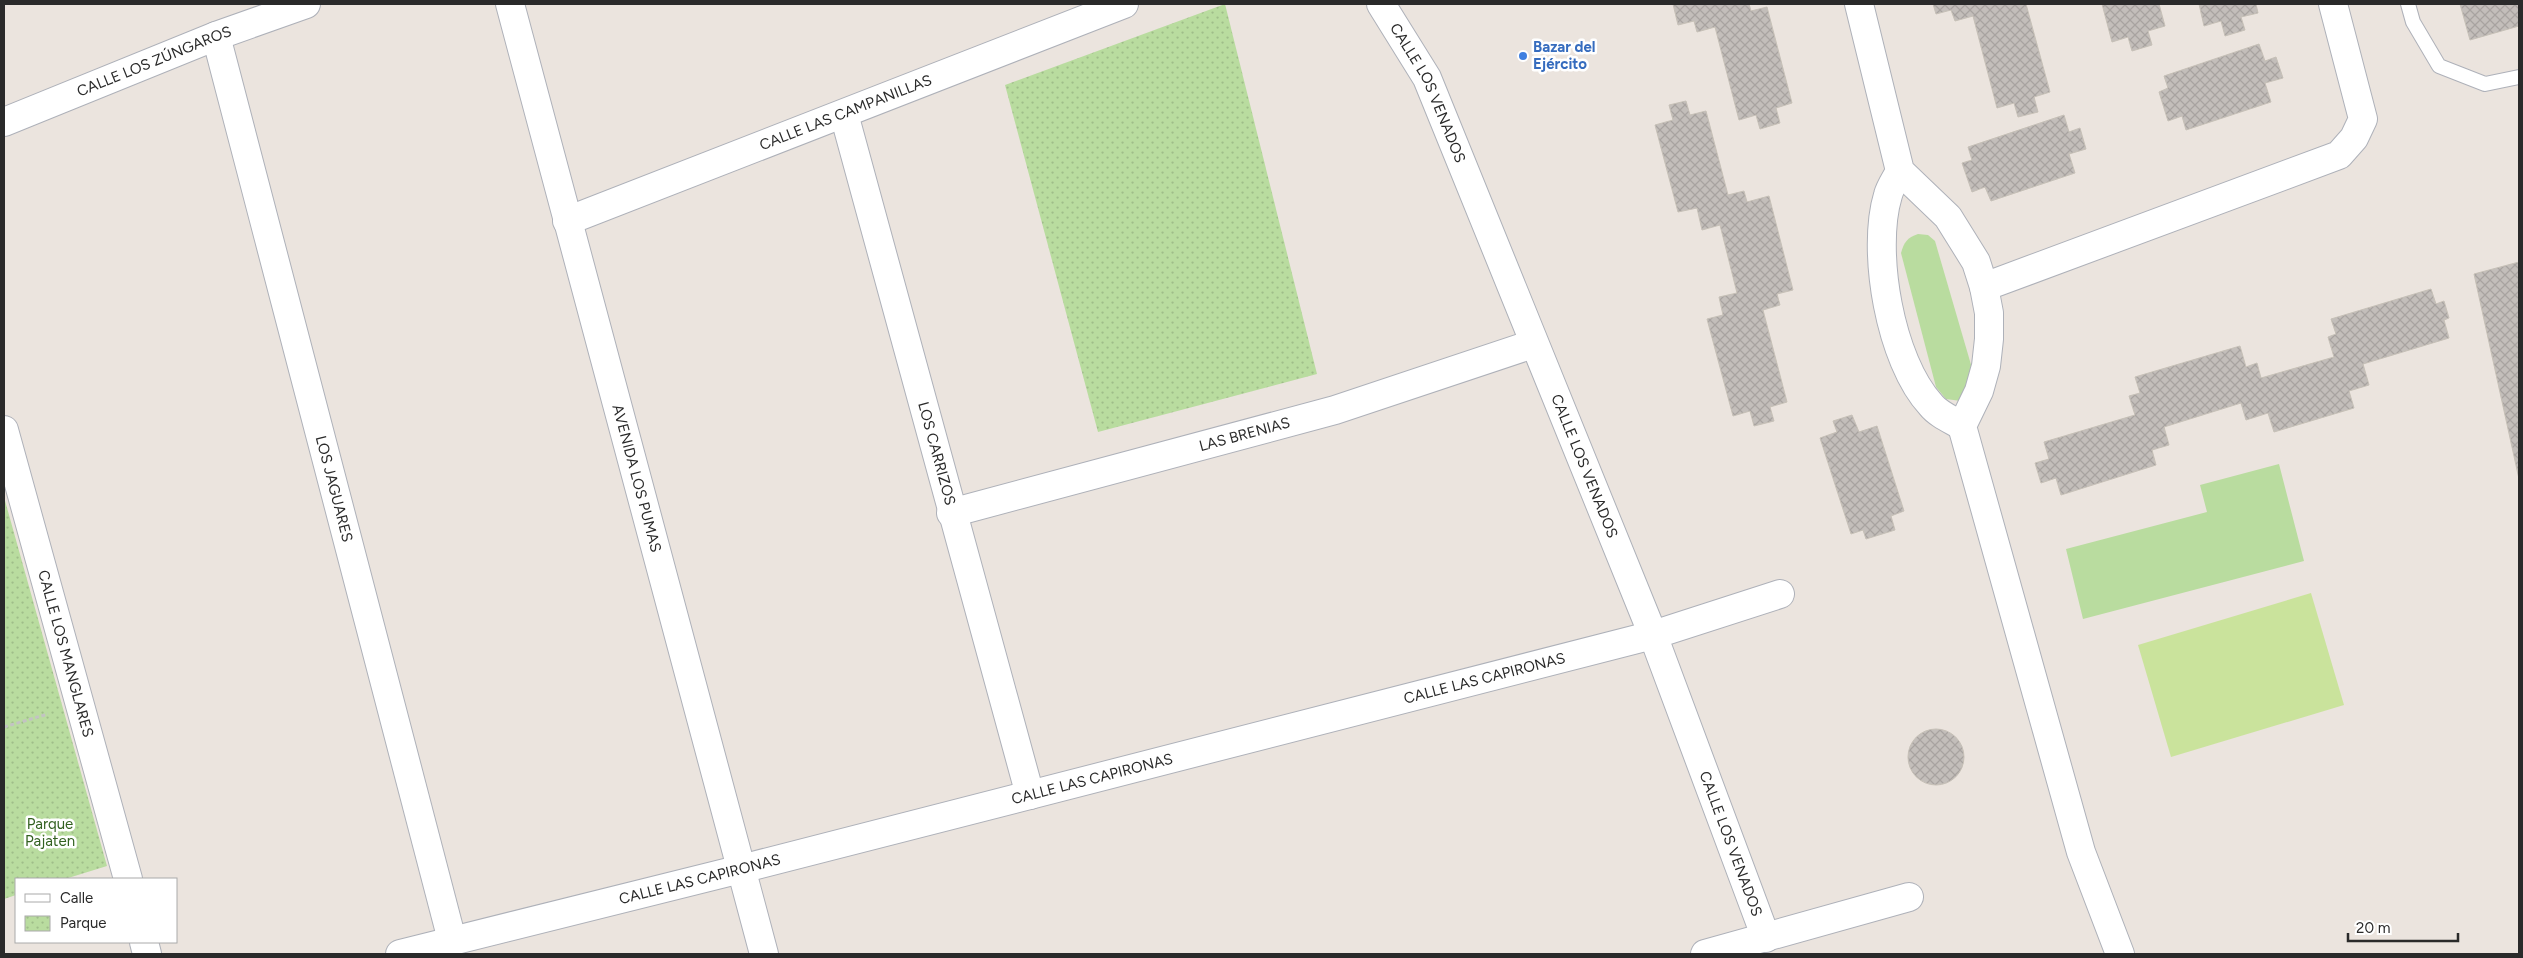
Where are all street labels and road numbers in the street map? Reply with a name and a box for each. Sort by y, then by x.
street label: CALLE LOS VENADOS [1386,20,1469,165]
street label: CALLE LOS ZÚNGAROS [74,22,234,100]
street label: CALLE LAS CAMPANILLAS [757,71,934,154]
street label: CALLE LOS VENADOS [1547,392,1622,541]
street label: LOS CARRIZOS [914,400,959,507]
street label: AVENIDA LOS PUMAS [608,402,665,554]
street label: LAS BRENIAS [1197,413,1292,455]
street label: LOS JAGUARES [312,434,357,544]
street label: CALLE LOS MANGLARES [34,568,97,739]
street label: CALLE LAS CAPIRONAS [1402,649,1567,708]
street label: CALLE LAS CAPIRONAS [1010,750,1175,808]
street label: CALLE LOS VENADOS [1696,769,1766,919]
street label: CALLE LAS CAPIRONAS [617,850,782,908]

